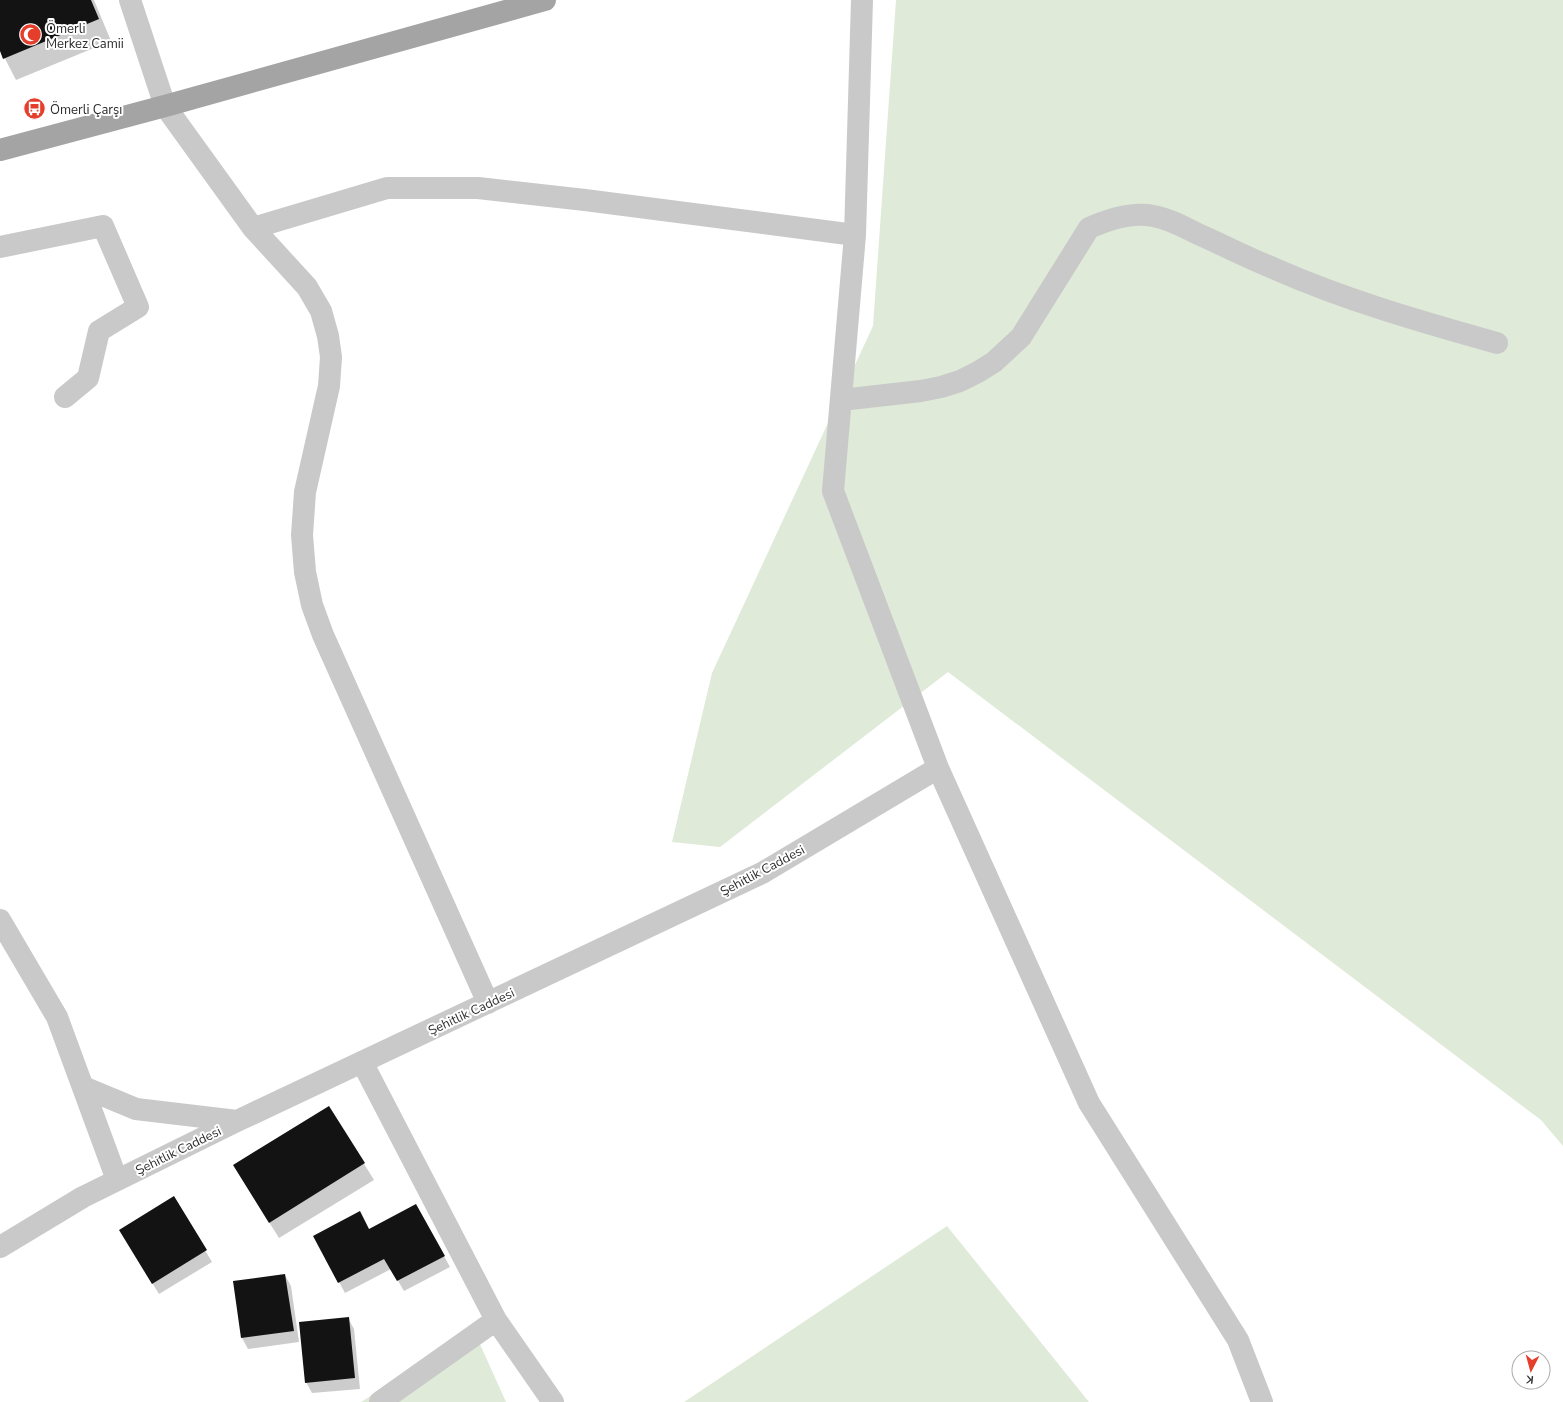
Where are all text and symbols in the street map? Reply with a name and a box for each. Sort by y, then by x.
place label: Ömerli Merkez Camii [46,19,124,53]
mosque icon: Ömerli Merkez Camii [17,22,43,48]
bus stop icon: Ömerli Çarşı [21,96,47,122]
place label: Ömerli Çarşı [50,100,122,119]
street label: Şehitlik Caddesi [717,841,808,901]
street label: Şehitlik Caddesi [425,984,518,1040]
street label: Şehitlik Caddesi [133,1122,224,1179]
north arrow [1511,1350,1551,1390]
text: K [1525,1372,1534,1387]

